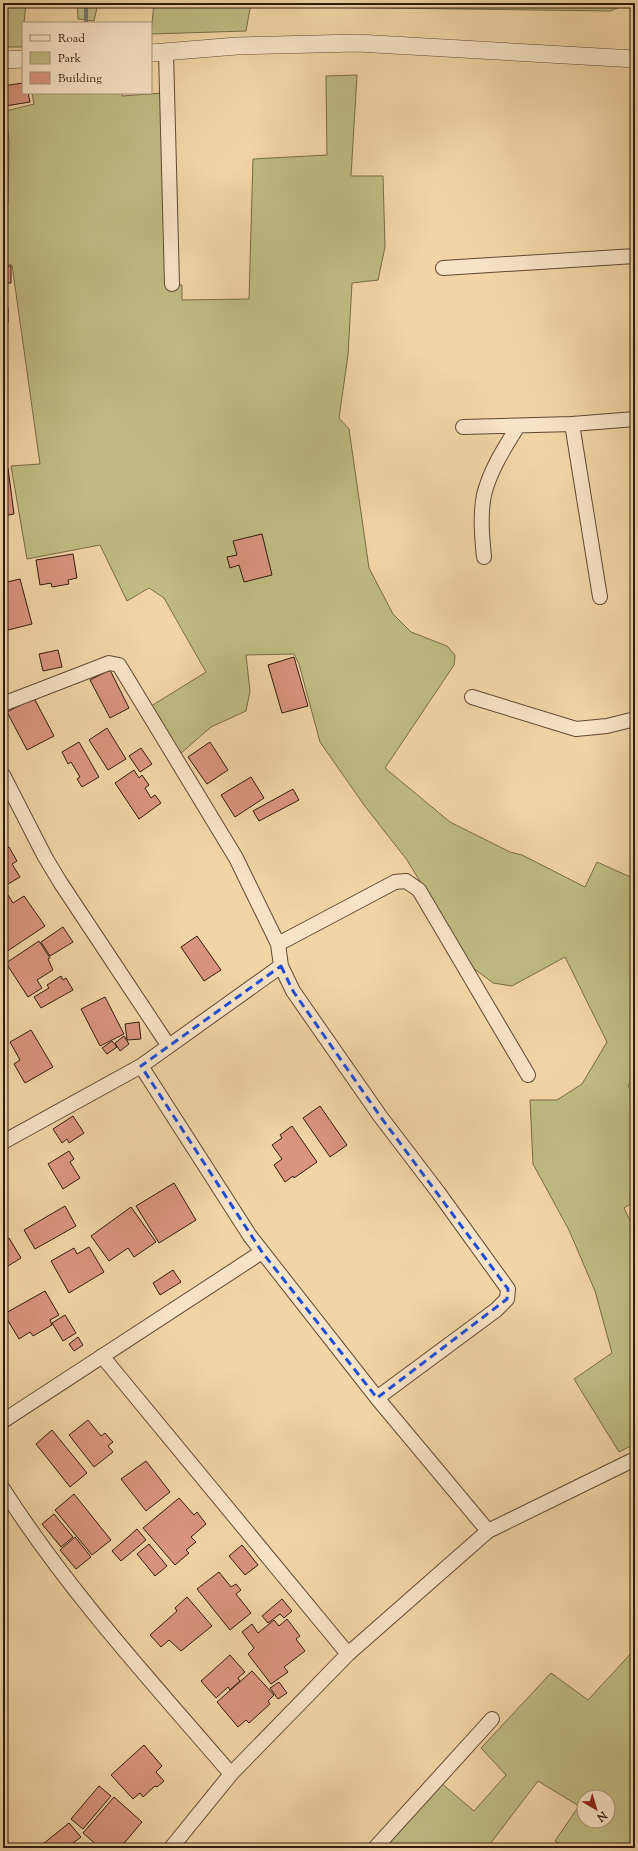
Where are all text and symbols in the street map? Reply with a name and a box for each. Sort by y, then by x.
legend [22,22,152,94]
text: Road [58,30,85,48]
text: Park [58,50,81,68]
text: Building [58,70,102,88]
north arrow [576,1789,616,1829]
text: N [593,1806,611,1825]

